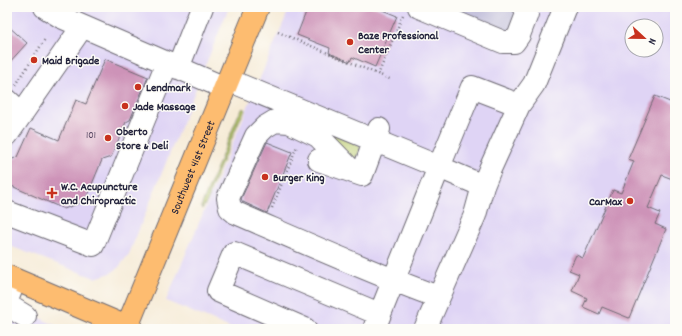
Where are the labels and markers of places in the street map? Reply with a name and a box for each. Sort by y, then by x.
place label: Baze Professional Center [358,28,438,59]
marker: Baze Professional Center [345,37,355,47]
place label: Maid Brigade [42,53,100,70]
marker: Maid Brigade [29,55,39,65]
place label: Lendmark [146,80,191,97]
marker: Lendmark [133,82,143,92]
place label: Jade Massage [133,99,196,116]
marker: Jade Massage [120,101,130,111]
place label: Oberto Store & Deli [116,124,169,155]
marker: Oberto Store & Deli [103,133,113,143]
place label: Burger King [273,170,325,187]
marker: Burger King [260,172,270,182]
place label: W.C. Acupuncture and Chiropractic [61,179,138,210]
marker: W.C. Acupuncture and Chiropractic [46,187,58,199]
place label: CarMax [589,194,623,211]
marker: CarMax [625,196,635,206]

